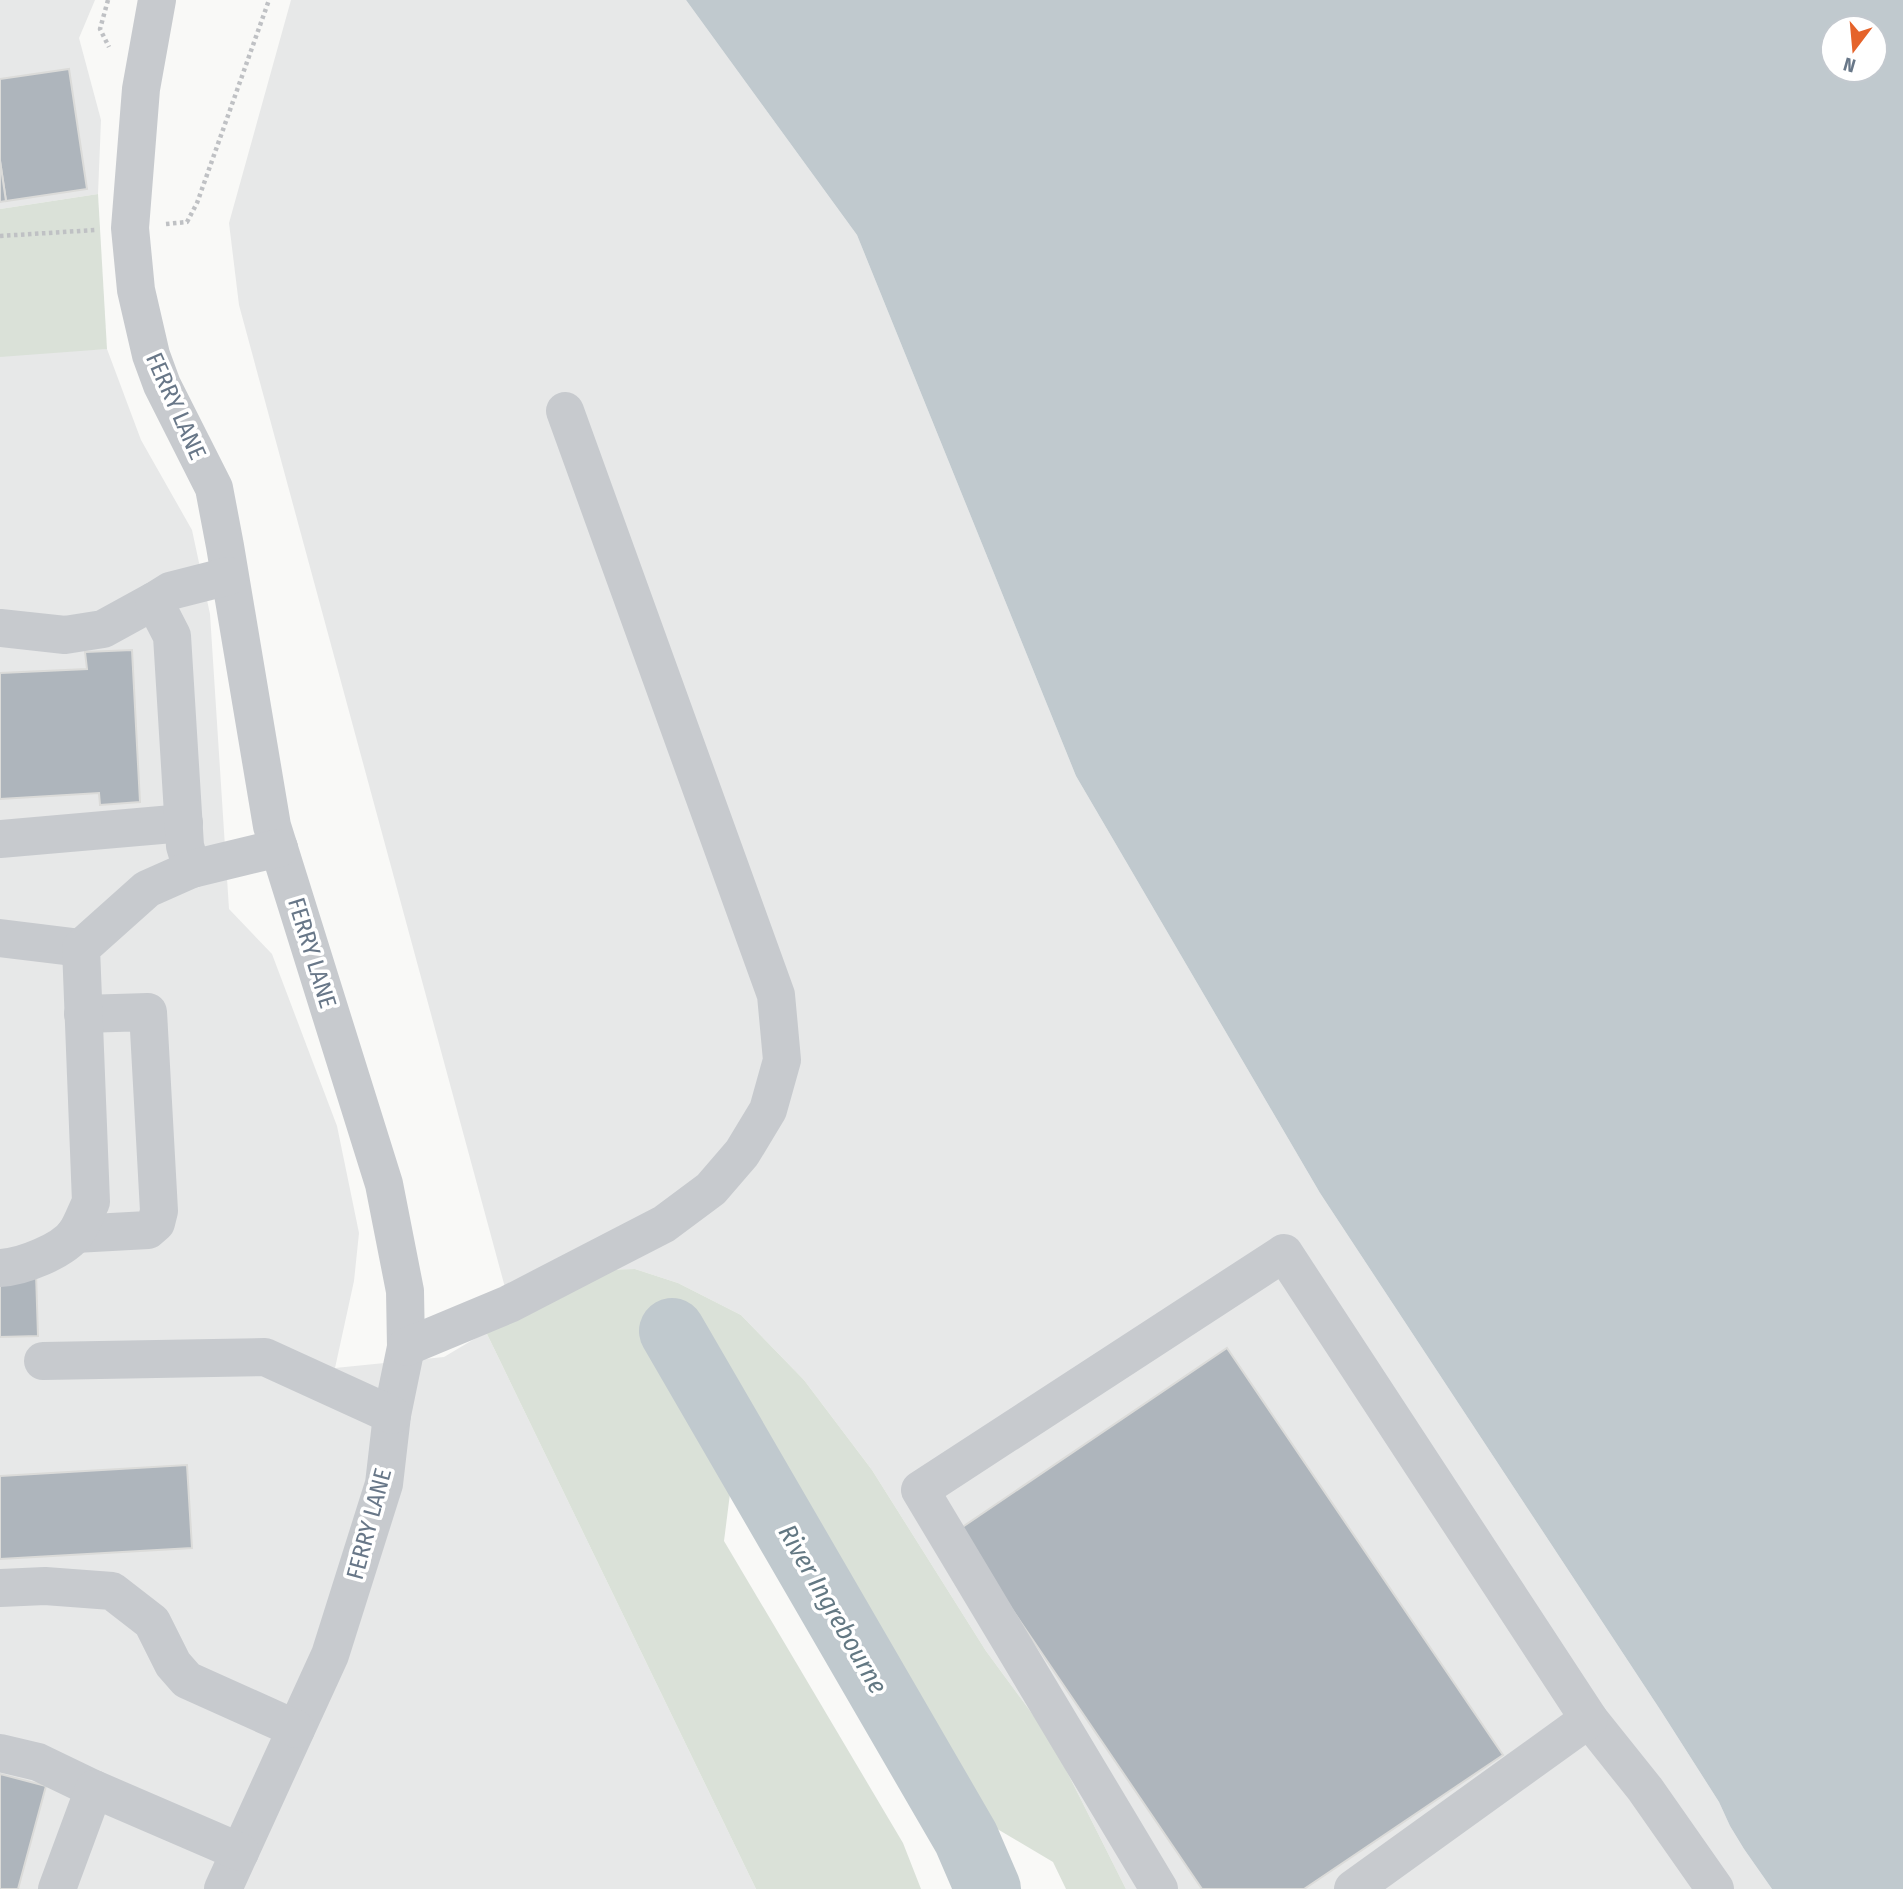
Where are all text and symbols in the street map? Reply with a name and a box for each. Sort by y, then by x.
north arrow [1819,14,1889,84]
text: N [1841,52,1858,77]
street label: FERRY LANE [140,348,212,464]
street label: FERRY LANE [282,894,342,1012]
street label: FERRY LANE [341,1465,397,1583]
water label: River Ingrebourne [772,1519,893,1699]

